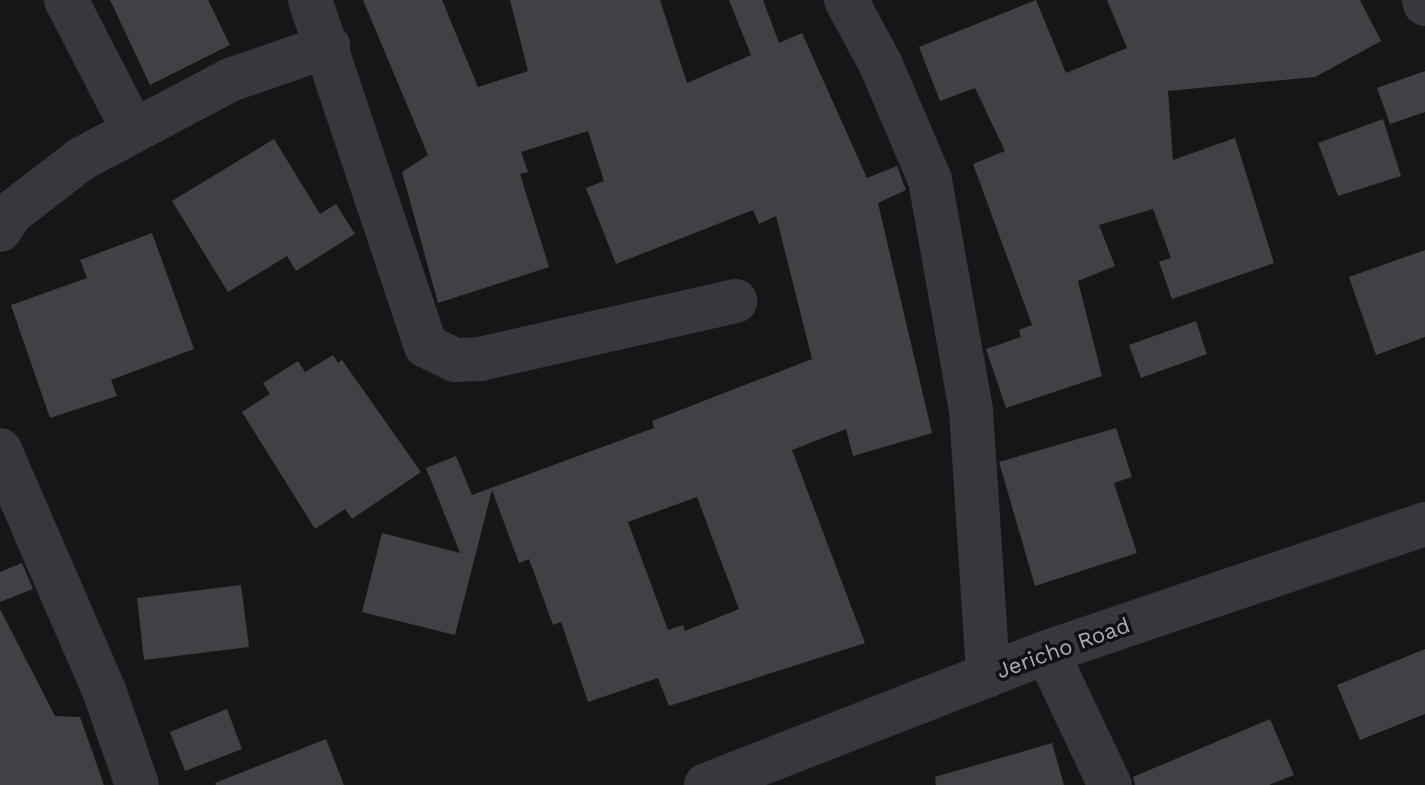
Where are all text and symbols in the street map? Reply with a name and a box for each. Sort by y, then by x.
street label: Jericho Road [993,612,1133,684]

